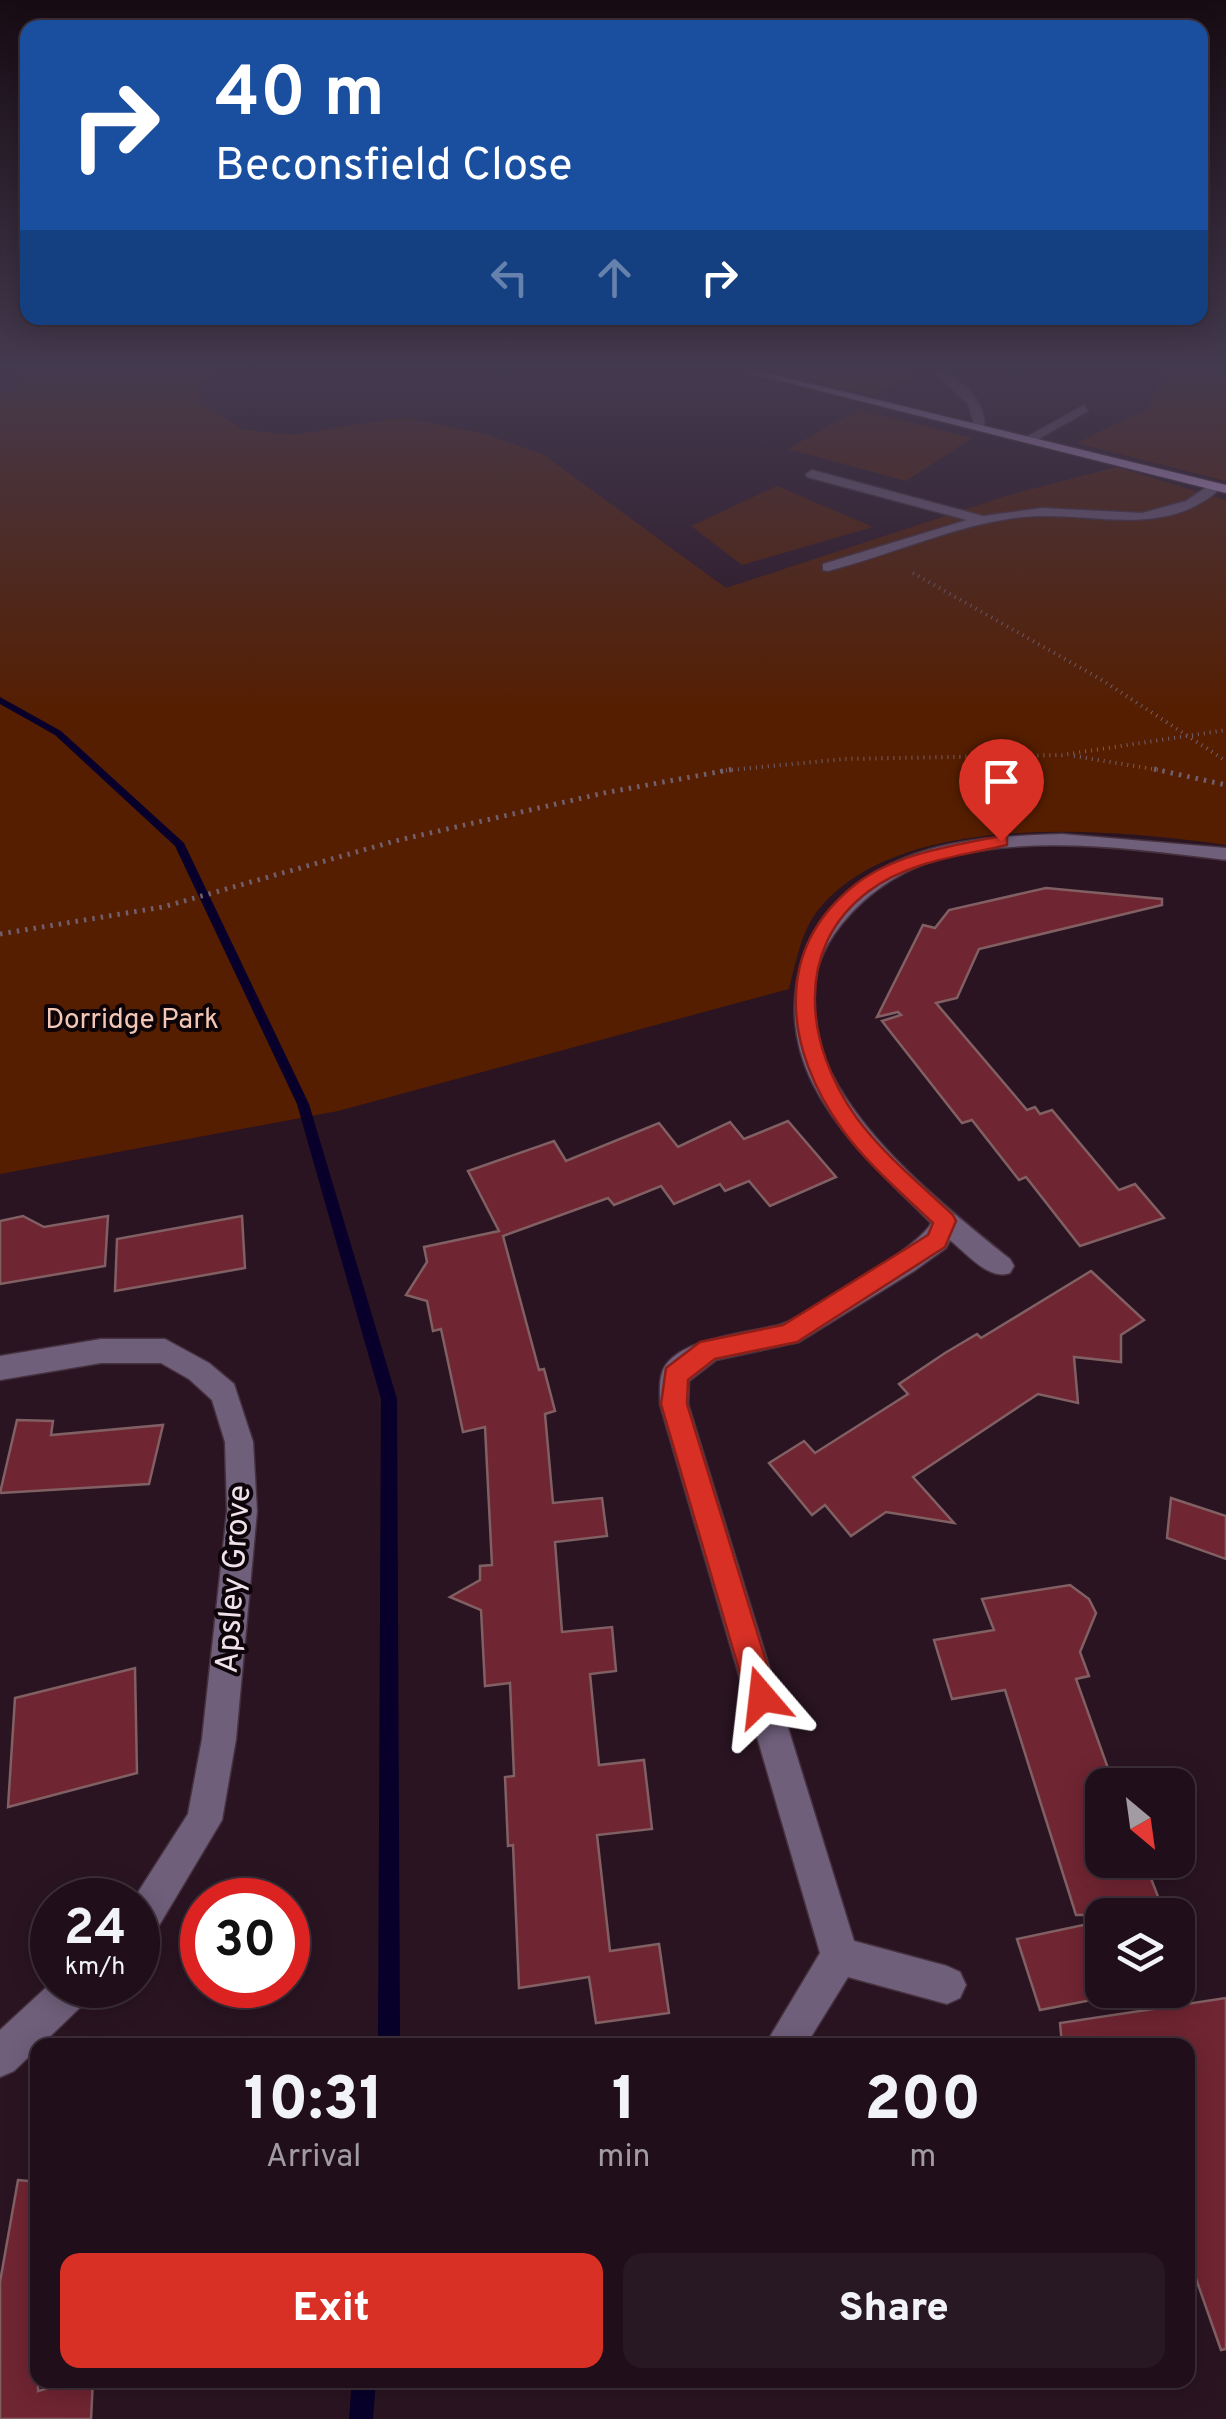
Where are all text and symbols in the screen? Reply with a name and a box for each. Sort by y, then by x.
text: 40 m [215,52,385,141]
icon: right [50,60,180,190]
text: Beconsfield Close [215,139,572,196]
icon: left [482,250,537,305]
icon: ahead [587,250,642,305]
icon: right [692,250,747,305]
pin [959,739,1044,842]
icon: arrive [974,754,1029,809]
park label: Dorridge Park [45,1003,219,1039]
street label: Apsley Grove [208,1484,262,1675]
position arrow [710,1645,814,1749]
north arrow [1085,1768,1195,1878]
map controls [1085,1768,1195,2008]
speed limit sign: 30 [180,1878,310,2008]
button: layers [1085,1898,1195,2008]
text: 24 [64,1899,126,1962]
text: km/h [65,1952,125,1984]
text: 10:31 [244,2065,383,2141]
text: 1 [612,2065,636,2141]
text: 200 [864,2065,981,2141]
text: Arrival [266,2138,361,2178]
text: min [597,2138,651,2178]
text: m [909,2138,936,2178]
button: Exit [60,2253,603,2368]
button: Share [623,2253,1165,2368]

